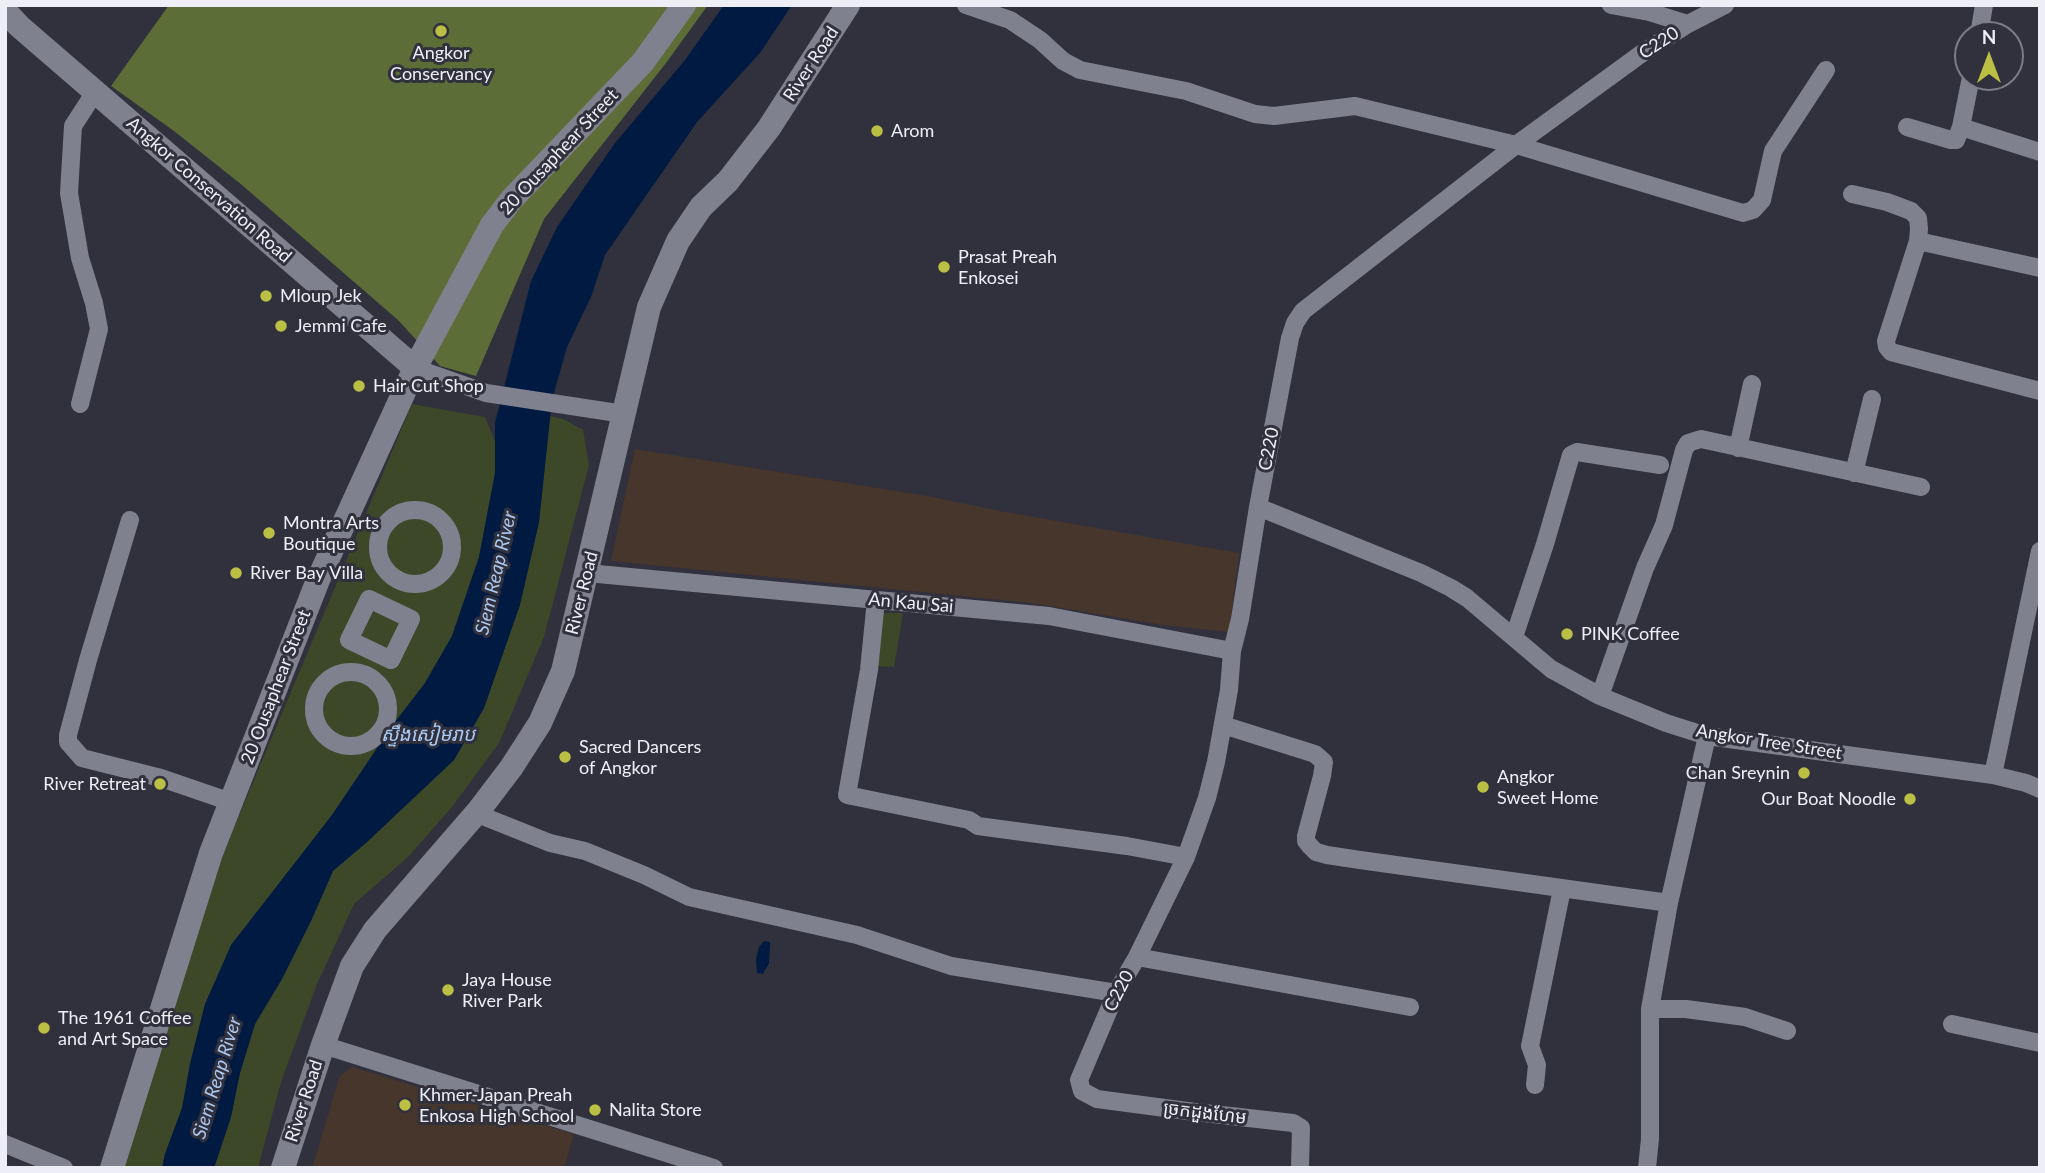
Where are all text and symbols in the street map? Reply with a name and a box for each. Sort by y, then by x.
north arrow [1954,21,2024,91]
street label: River Road [779,22,843,106]
street label: C220 [1635,22,1683,64]
marker: Angkor Conservancy [433,23,449,39]
text: N [1982,25,1996,48]
place label: Angkor Conservancy [390,42,492,84]
street label: 20 Ousaphear Street [495,85,623,219]
street label: Angkor Conservation Road [122,113,296,267]
place label: Arom [891,120,934,142]
marker: Arom [869,123,885,139]
place label: Prasat Preah Enkosei [958,246,1057,288]
marker: Prasat Preah Enkosei [936,259,952,275]
place label: Mloup Jek [280,285,362,307]
marker: Mloup Jek [258,288,274,304]
place label: Jemmi Cafe [295,315,387,337]
marker: Jemmi Cafe [273,318,289,334]
place label: Hair Cut Shop [373,375,484,397]
marker: Hair Cut Shop [351,378,367,394]
street label: C220 [1254,426,1284,472]
water label: Siem Reap River [471,509,521,637]
place label: Montra Arts Boutique [283,512,379,554]
marker: Montra Arts Boutique [261,525,277,541]
street label: River Road [561,549,603,637]
place label: River Bay Villa [250,562,363,584]
marker: River Bay Villa [228,565,244,581]
street label: An Kau Sai [868,589,954,617]
street label: 20 Ousaphear Street [237,607,315,767]
place label: PINK Coffee [1581,623,1680,645]
marker: PINK Coffee [1559,626,1575,642]
street label: Angkor Tree Street [1695,720,1843,764]
water label: ស្ទឹងសៀមរាប [381,724,475,746]
place label: Sacred Dancers of Angkor [579,736,701,778]
marker: Sacred Dancers of Angkor [557,749,573,765]
place label: Chan Sreynin [1686,762,1790,784]
marker: Chan Sreynin [1796,765,1812,781]
place label: Angkor Sweet Home [1497,766,1598,808]
place label: River Retreat [43,773,146,795]
marker: River Retreat [152,776,168,792]
marker: Angkor Sweet Home [1475,779,1491,795]
place label: Our Boat Noodle [1761,788,1896,810]
marker: Our Boat Noodle [1902,791,1918,807]
street label: C220 [1100,967,1138,1015]
place label: Jaya House River Park [462,969,552,1012]
marker: Jaya House River Park [440,982,456,998]
place label: The 1961 Coffee and Art Space [58,1007,192,1050]
water label: Siem Reap River [188,1014,246,1142]
marker: The 1961 Coffee and Art Space [36,1020,52,1036]
street label: River Road [281,1057,327,1145]
place label: Khmer-Japan Preah Enkosa High School [419,1084,574,1126]
marker: Khmer-Japan Preah Enkosa High School [397,1097,413,1113]
street label: ច្រកដួងហែម [1162,1097,1248,1129]
place label: Nalita Store [609,1099,702,1121]
marker: Nalita Store [587,1102,603,1118]

